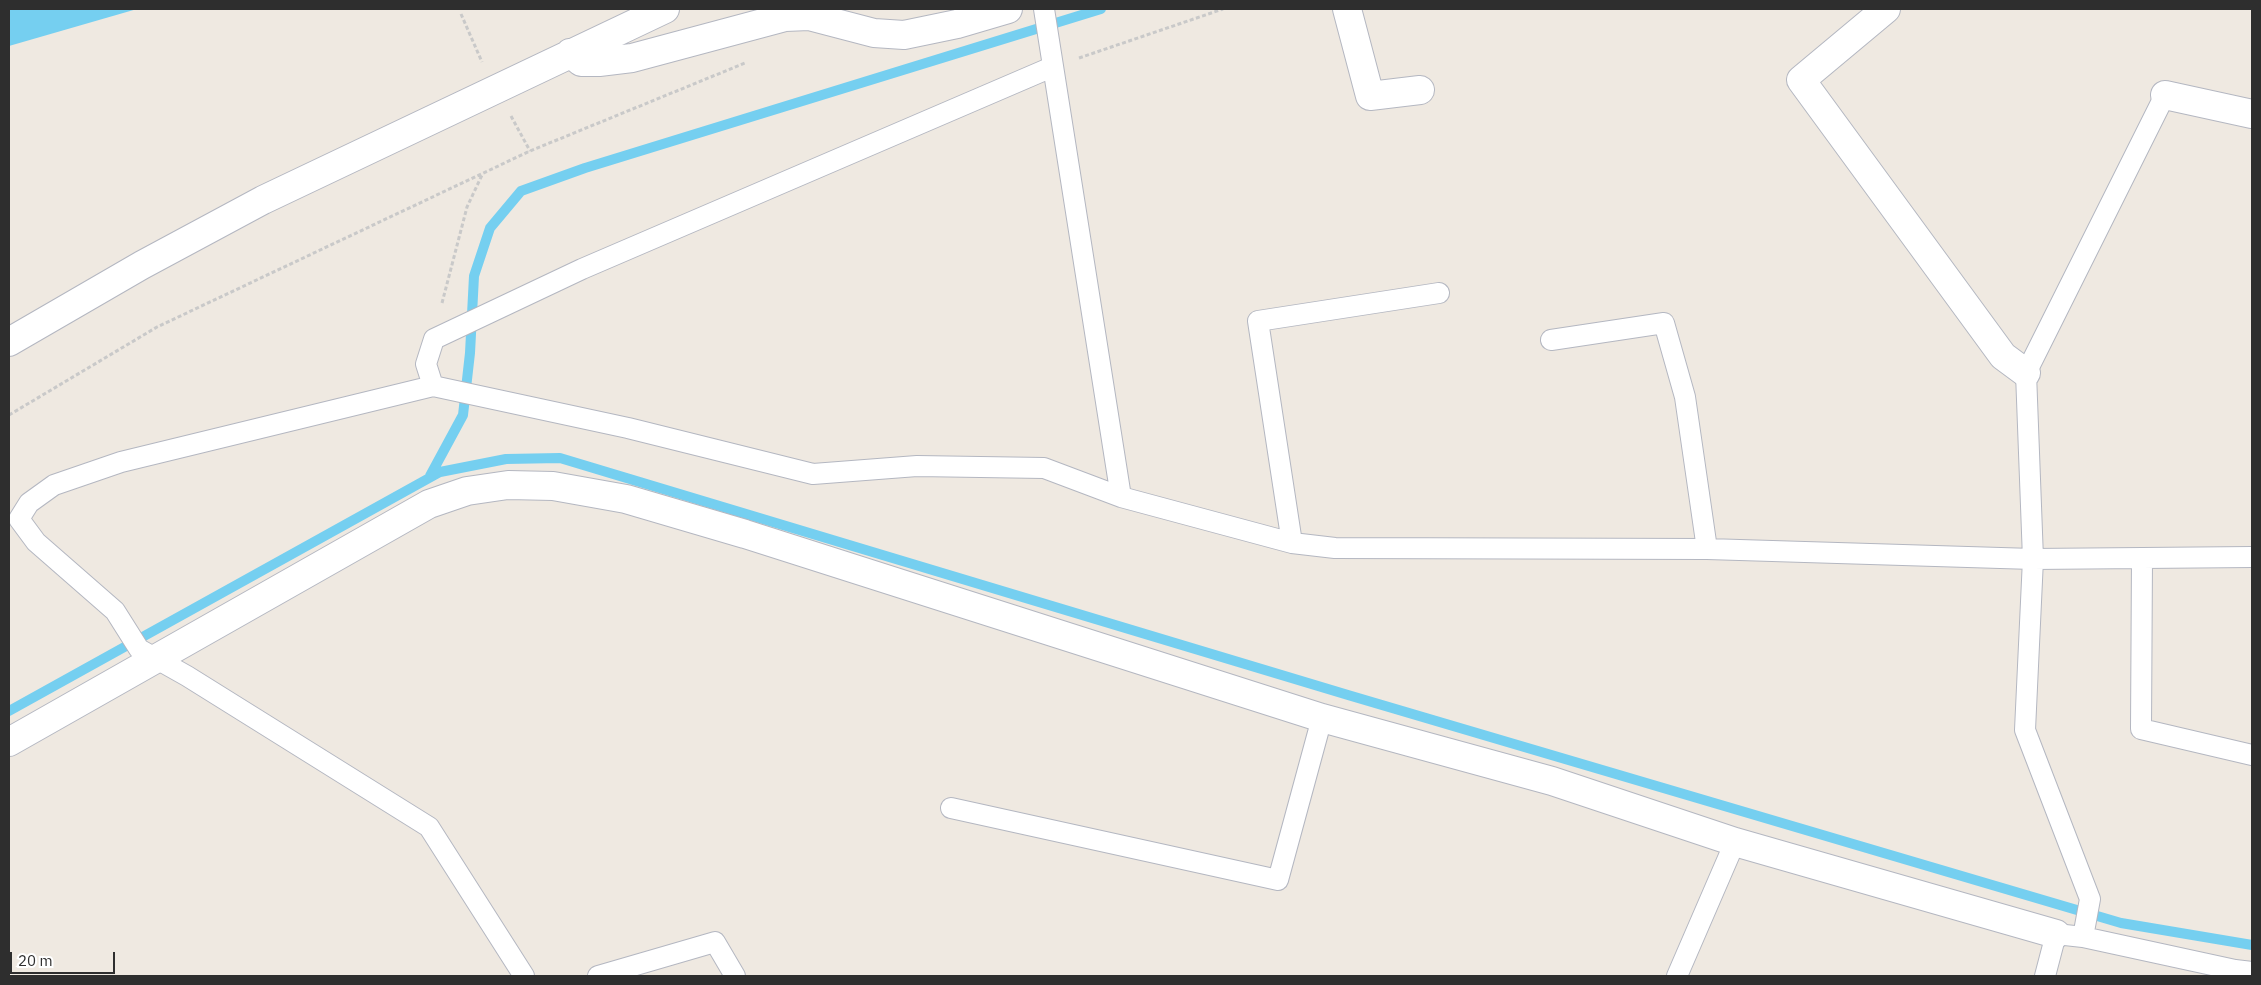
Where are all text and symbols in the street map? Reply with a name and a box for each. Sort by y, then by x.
scale bar [12,942,118,974]
text: 20 m [18,951,53,970]

